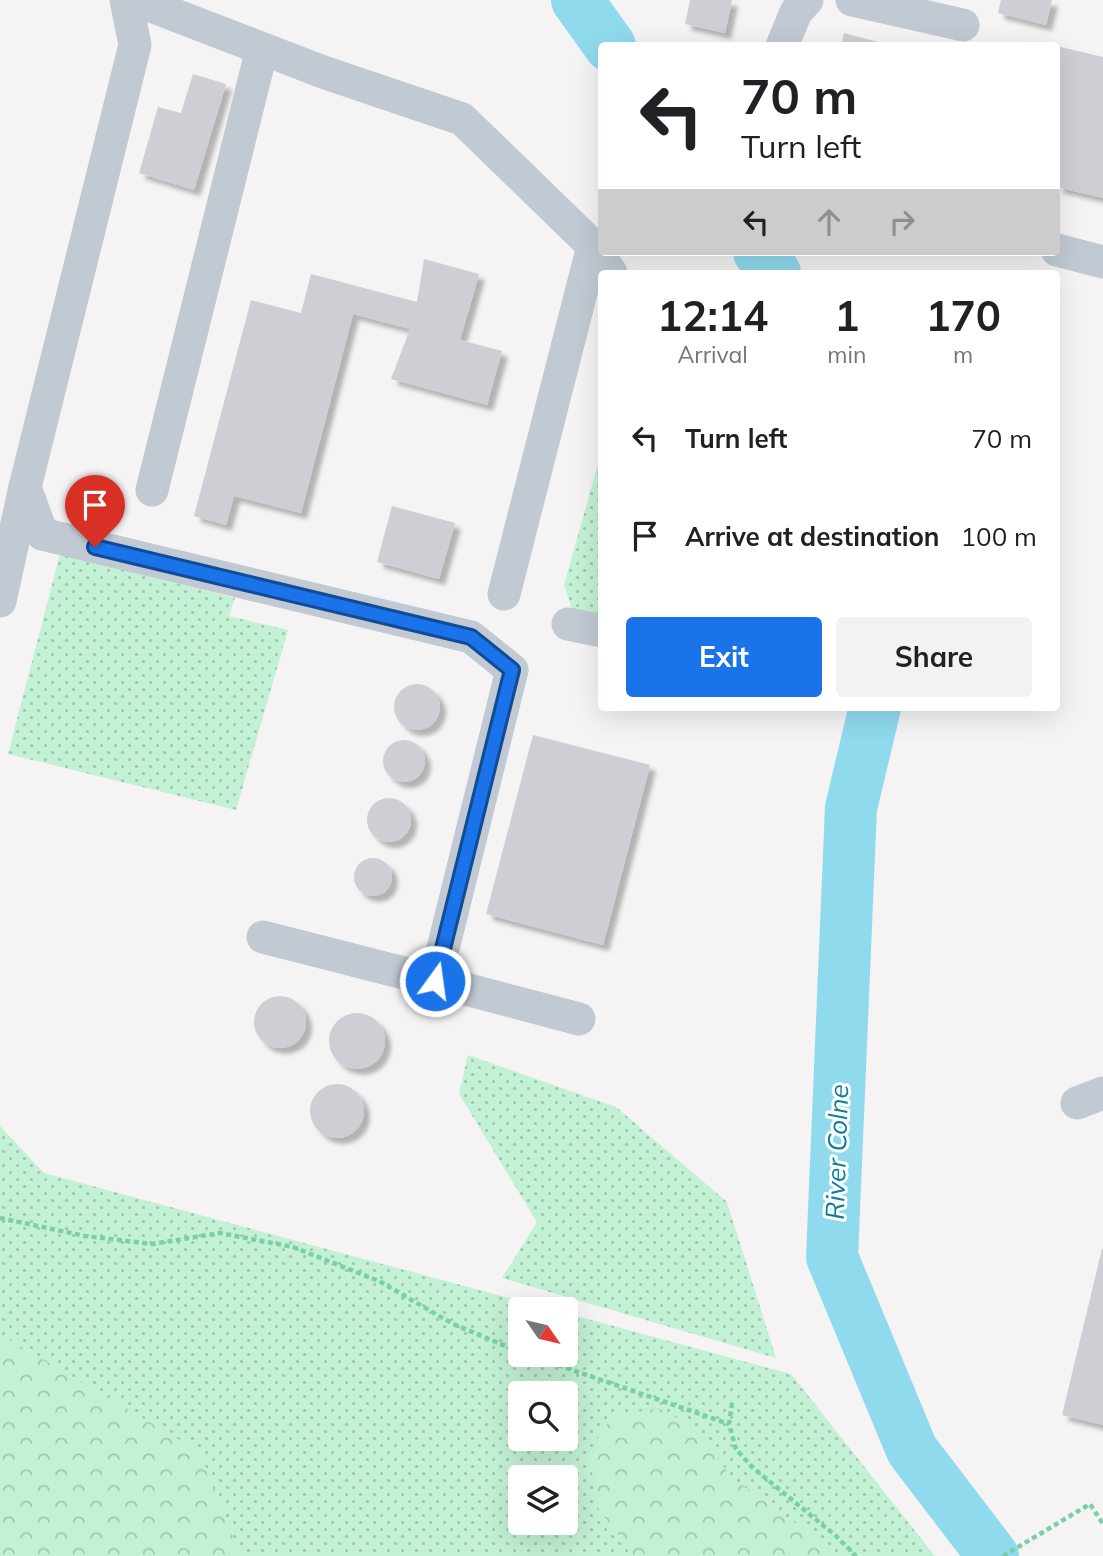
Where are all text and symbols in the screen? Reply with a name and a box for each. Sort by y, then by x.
text: 70 m [741,65,857,126]
icon: left [626,70,717,161]
text: Turn left [741,126,861,166]
icon: left [737,203,775,241]
icon: ahead [810,203,848,241]
icon: right [883,203,921,241]
text: 12:14 [657,289,768,342]
text: 1 [834,289,859,342]
text: 170 [925,289,1001,342]
text: Arrival [677,340,748,369]
text: min [827,340,866,369]
text: m [953,340,973,369]
icon: left [626,419,664,457]
text: Turn left [685,422,787,455]
text: 70 m [971,422,1032,455]
pin [65,475,125,547]
icon: arrive [76,486,114,524]
icon: arrive [626,517,664,555]
text: Arrive at destination [685,520,940,553]
text: 100 m [961,520,1037,553]
button: Exit [626,617,822,697]
button: Share [836,617,1032,697]
position arrow [398,944,472,1018]
water label: River Colne [818,1084,855,1220]
north arrow [508,1297,578,1367]
map controls [508,1297,578,1535]
button: search [508,1381,578,1451]
button: layers [508,1465,578,1535]

